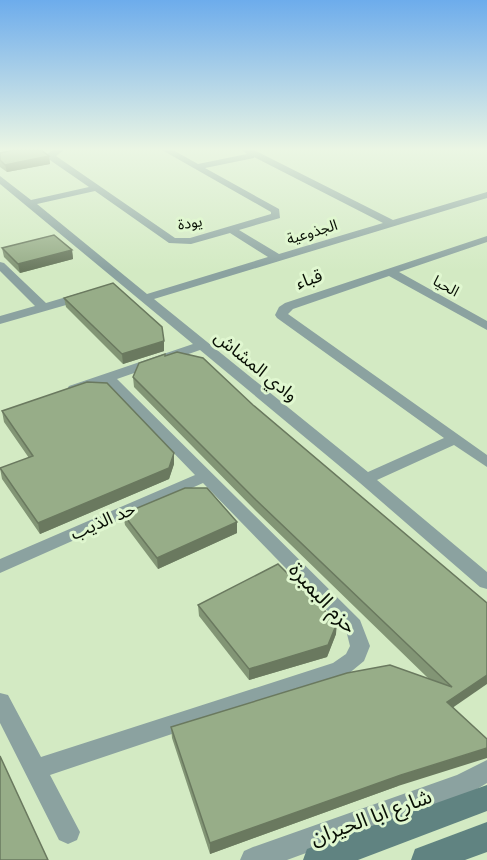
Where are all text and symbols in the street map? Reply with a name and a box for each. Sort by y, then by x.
street label: يودة [176,211,204,234]
street label: الجذوعية [284,215,340,248]
street label: قباء [292,263,325,293]
street label: الحيا [430,271,463,300]
street label: وادي المشاش [209,325,303,408]
street label: حد الذيب [67,497,138,544]
street label: حزم البمبرة [281,556,363,641]
street label: شارع ابا الحيران [306,782,436,853]

